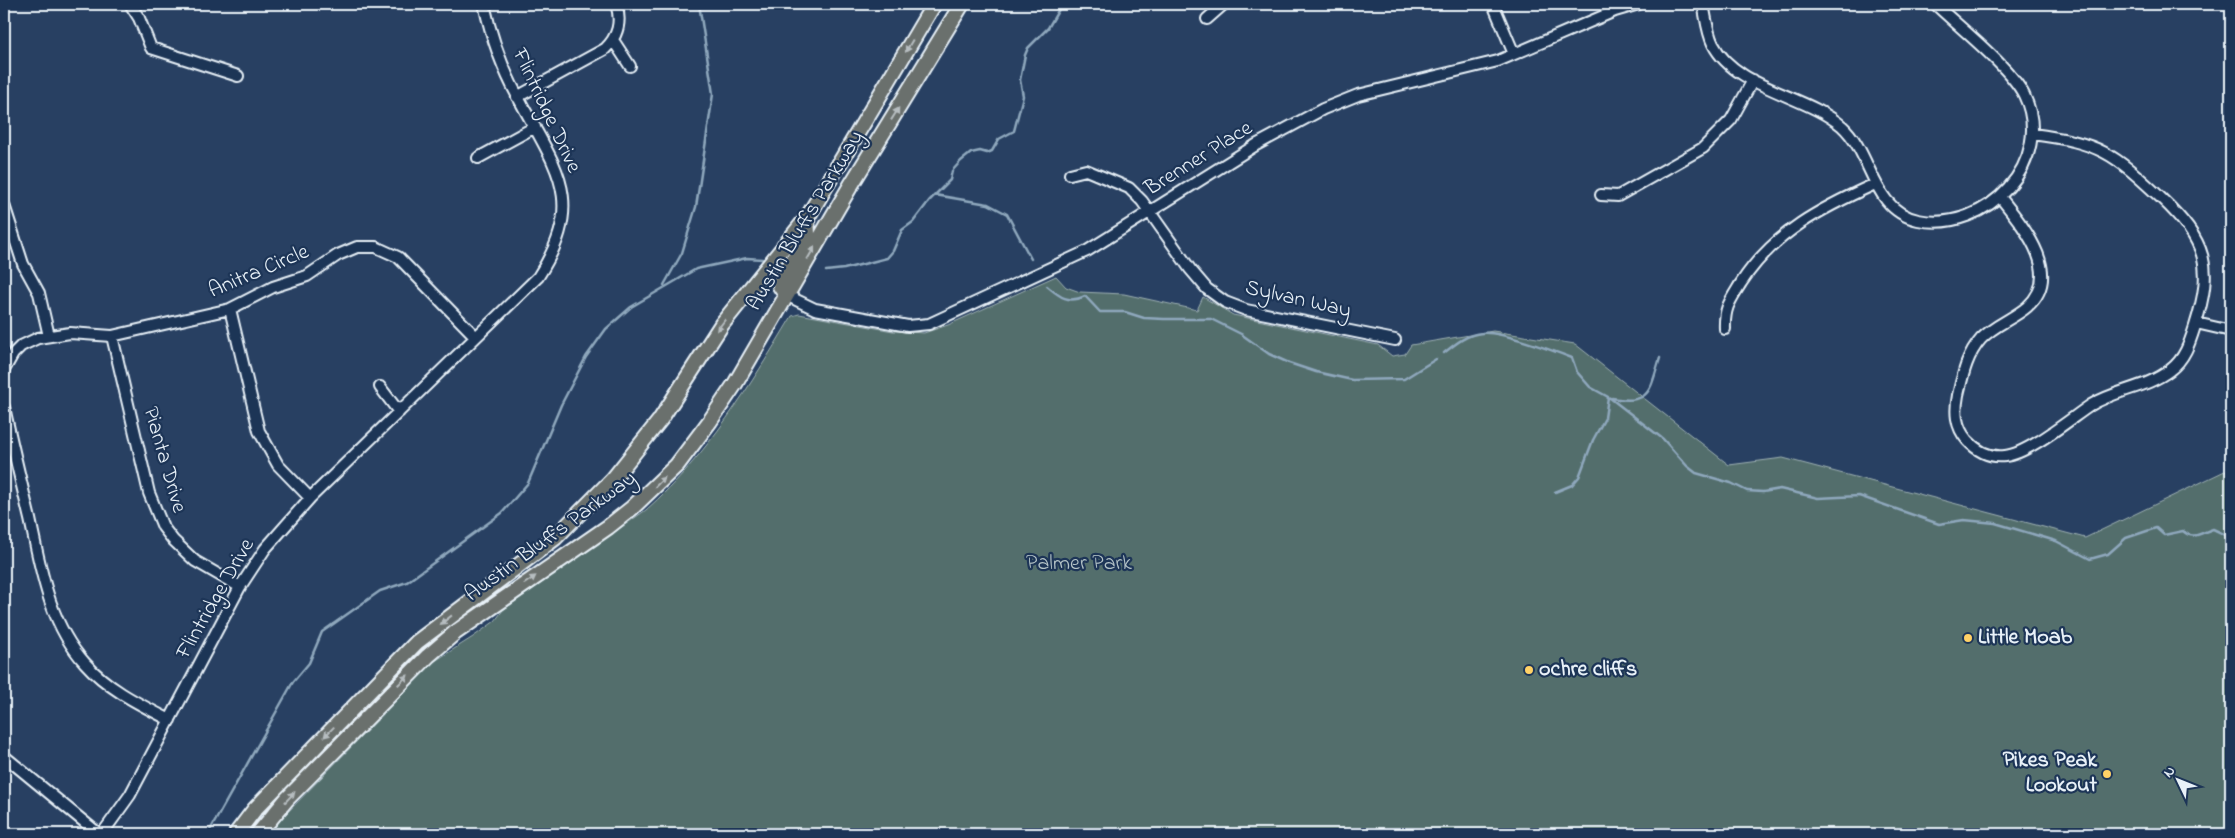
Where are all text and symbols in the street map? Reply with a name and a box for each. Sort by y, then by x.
one-way arrow [905,39,914,52]
street label: Flintridge Drive [502,42,589,179]
one-way arrow [890,107,899,121]
street label: Brenner Place [1138,113,1259,205]
street label: Austin Bluffs Parkway [739,125,873,318]
street label: Anitra Circle [204,236,314,307]
one-way arrow [806,247,815,260]
street label: Sylvan Way [1242,272,1354,329]
one-way arrow [716,318,727,331]
street label: Pianta Drive [134,403,194,517]
street label: Austin Bluffs Parkway [458,464,644,611]
one-way arrow [653,476,665,488]
street label: Flintridge Drive [168,533,264,667]
park label: Palmer Park [1026,548,1132,580]
one-way arrow [524,575,537,585]
one-way arrow [440,614,453,625]
place label: Little Moab [1978,622,2073,654]
marker: Little Moab [1962,632,1974,644]
place label: ochre cliffs [1539,654,1637,686]
marker: ochre cliffs [1523,664,1535,676]
one-way arrow [397,675,409,687]
one-way arrow [323,726,335,738]
place label: Pikes Peak Lookout [2003,745,2098,802]
north arrow [2152,756,2202,806]
text: N [2159,762,2180,783]
marker: Pikes Peak Lookout [2101,768,2113,780]
one-way arrow [284,791,296,803]

